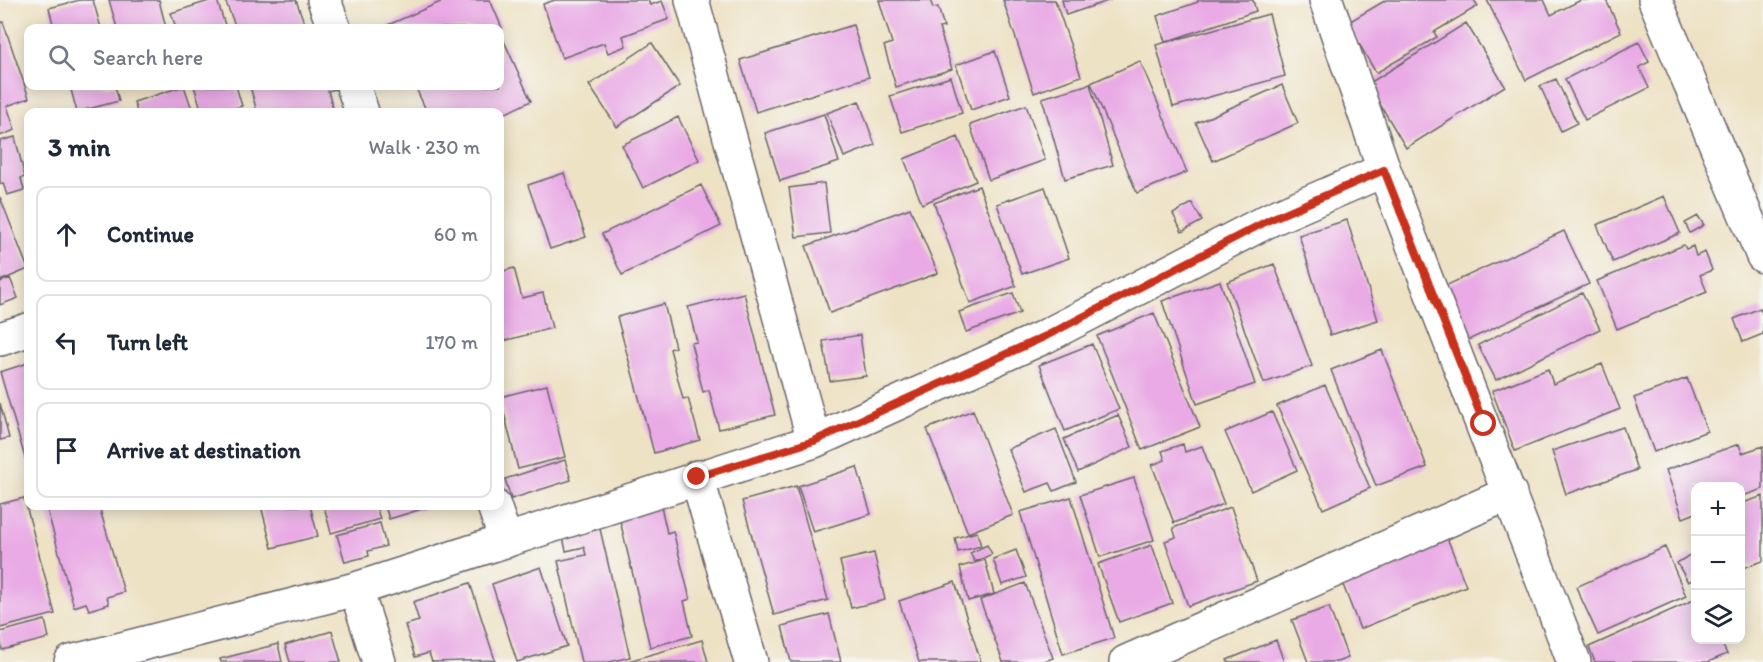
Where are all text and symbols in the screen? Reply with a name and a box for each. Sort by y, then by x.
search box [24,24,504,90]
icon: search [45,41,78,74]
text: Search here [93,44,203,71]
text: 3 min [48,131,110,163]
text: Walk · 230 m [368,135,480,159]
icon: ahead [50,218,83,251]
text: Continue [107,221,194,248]
text: 60 m [434,222,478,246]
icon: left [50,326,83,359]
text: Turn left [107,329,188,356]
text: 170 m [425,330,478,354]
route start [1470,410,1496,436]
icon: arrive [50,434,83,467]
text: Arrive at destination [107,437,301,464]
route end [683,463,709,489]
map controls [1691,482,1745,644]
button: + [1691,482,1745,536]
button: − [1691,536,1745,590]
button: layers [1691,590,1745,644]

